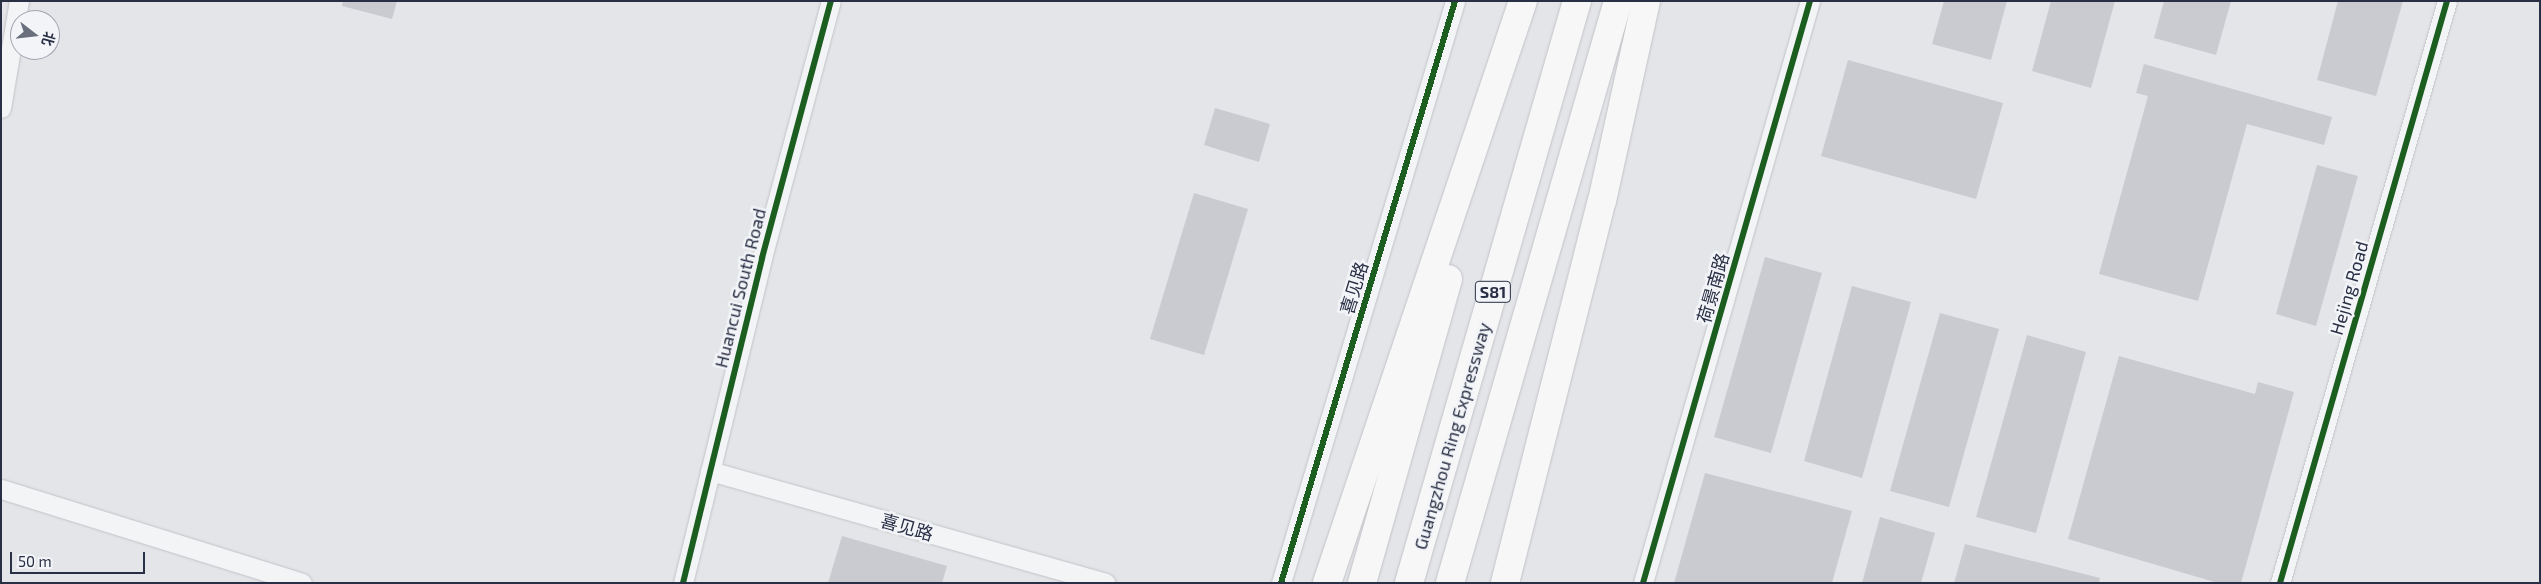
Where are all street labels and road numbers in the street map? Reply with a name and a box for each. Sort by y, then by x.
street label: Huancui South Road [710,206,770,370]
street label: Hejing Road [2325,239,2373,337]
street label: 荷景南路 [1693,250,1733,326]
street label: 喜见路 [1336,259,1372,317]
road number: S81 [1474,278,1512,306]
street label: Guangzhou Ring Expressway [1409,320,1495,552]
street label: 喜见路 [878,509,936,545]

